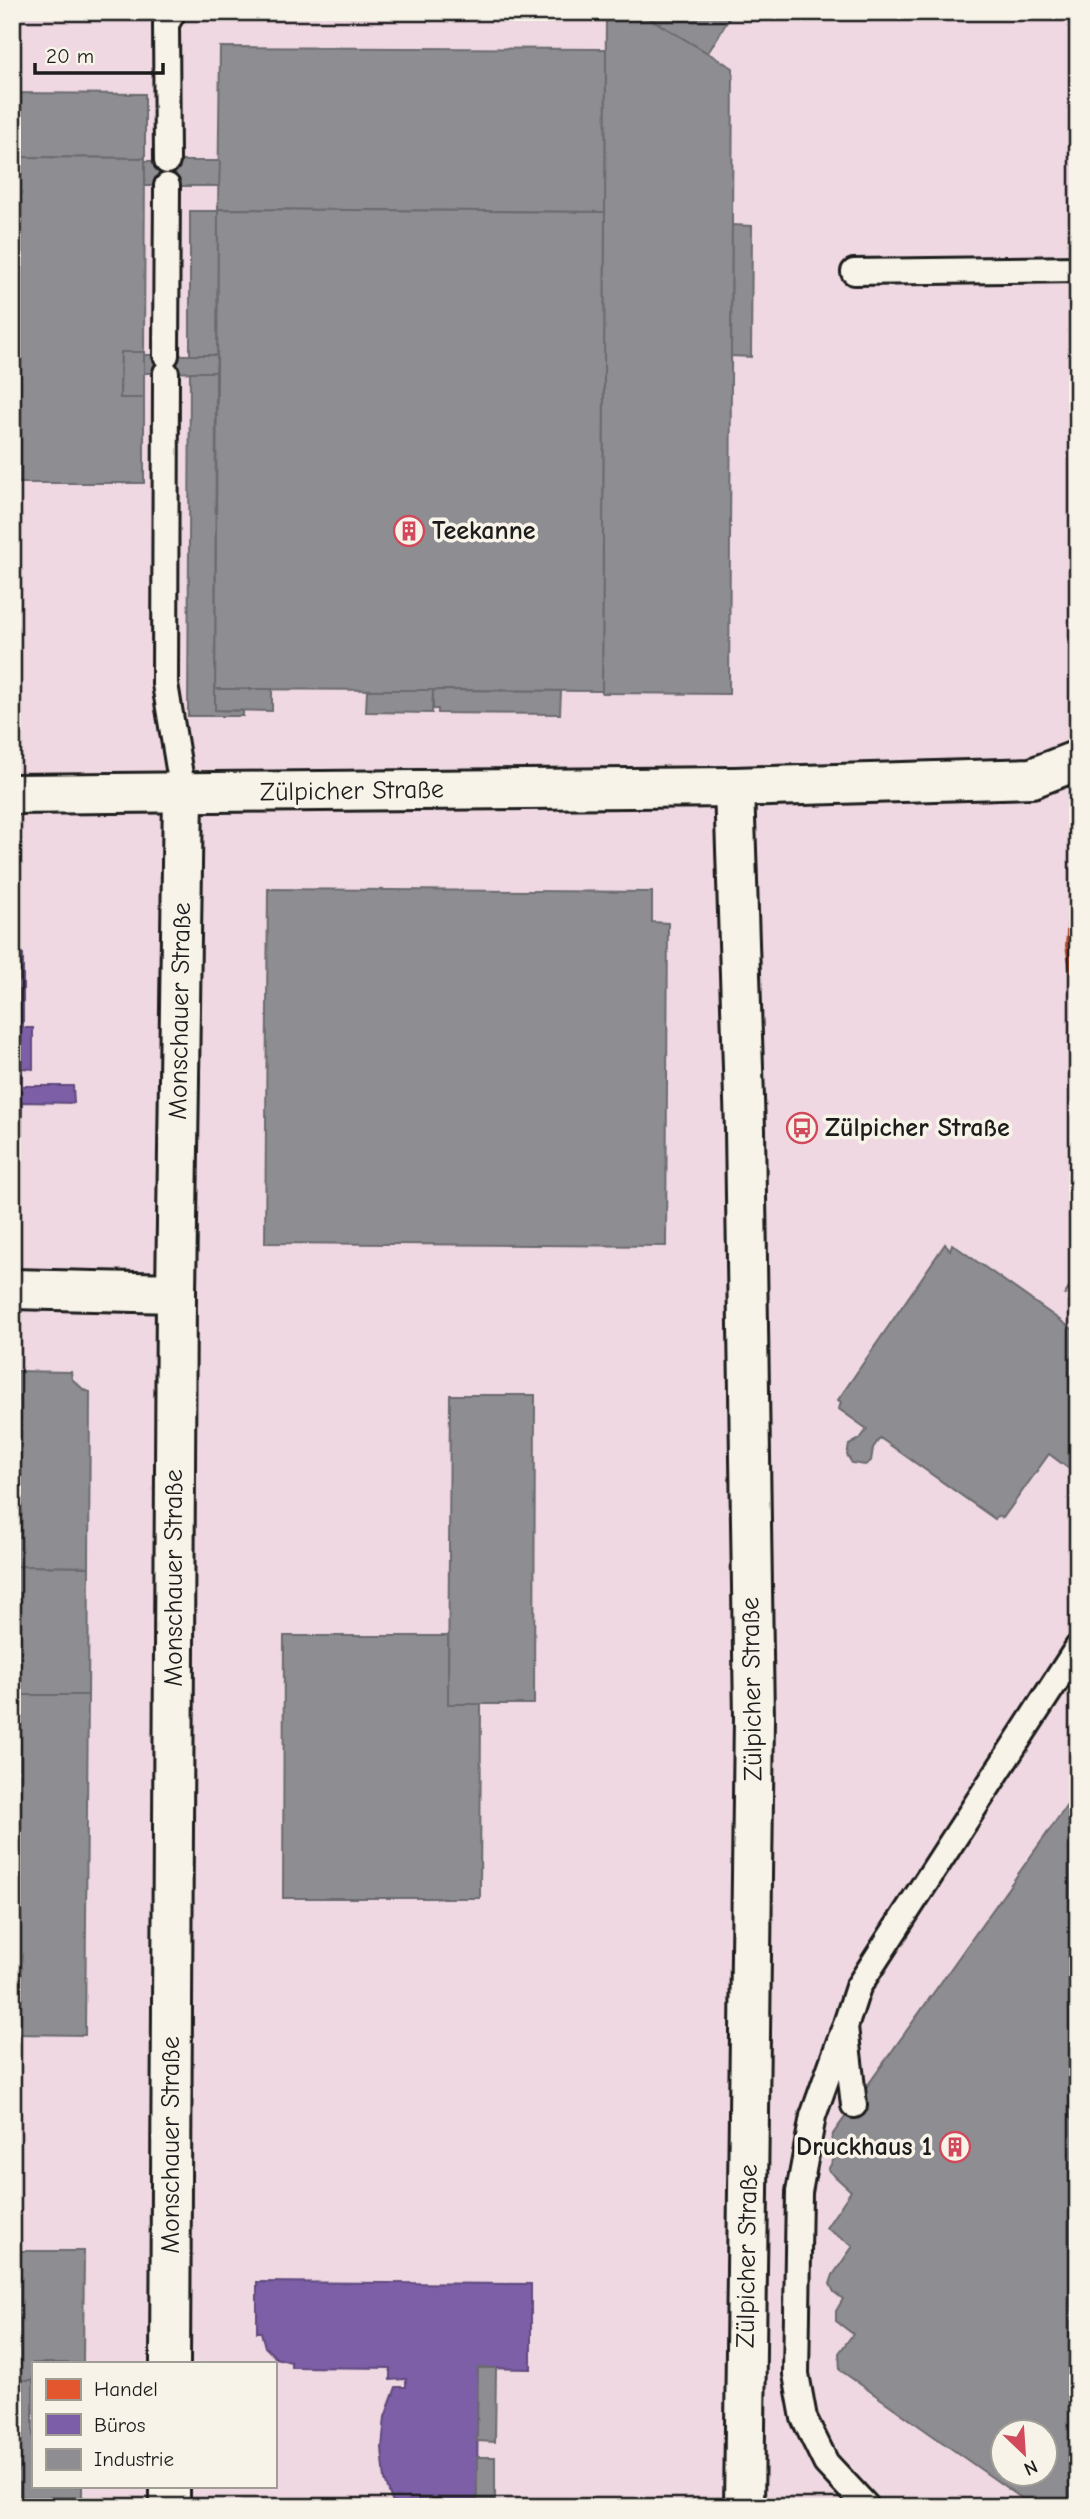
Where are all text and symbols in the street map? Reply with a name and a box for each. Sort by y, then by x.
scale bar [35,32,163,76]
text: 20 m [46,44,94,68]
building icon: Teekanne [392,514,426,548]
place label: Teekanne [432,516,536,546]
street label: Zülpicher Straße [260,774,444,808]
street label: Monschauer Straße [163,902,197,1120]
bus stop icon: Zülpicher Straße [785,1111,819,1145]
place label: Zülpicher Straße [825,1113,1010,1143]
street label: Monschauer Straße [159,1469,189,1687]
street label: Zülpicher Straße [735,1597,769,1781]
street label: Monschauer Straße [156,2036,186,2254]
building icon: Druckhaus 1 [938,2130,972,2164]
place label: Druckhaus 1 [796,2132,932,2162]
street label: Zülpicher Straße [730,2164,764,2348]
legend [32,2362,276,2488]
text: Handel [94,2377,158,2401]
text: Büros [94,2413,145,2437]
north arrow [988,2418,1058,2488]
text: Industrie [94,2447,174,2471]
text: N [1020,2455,1041,2480]

